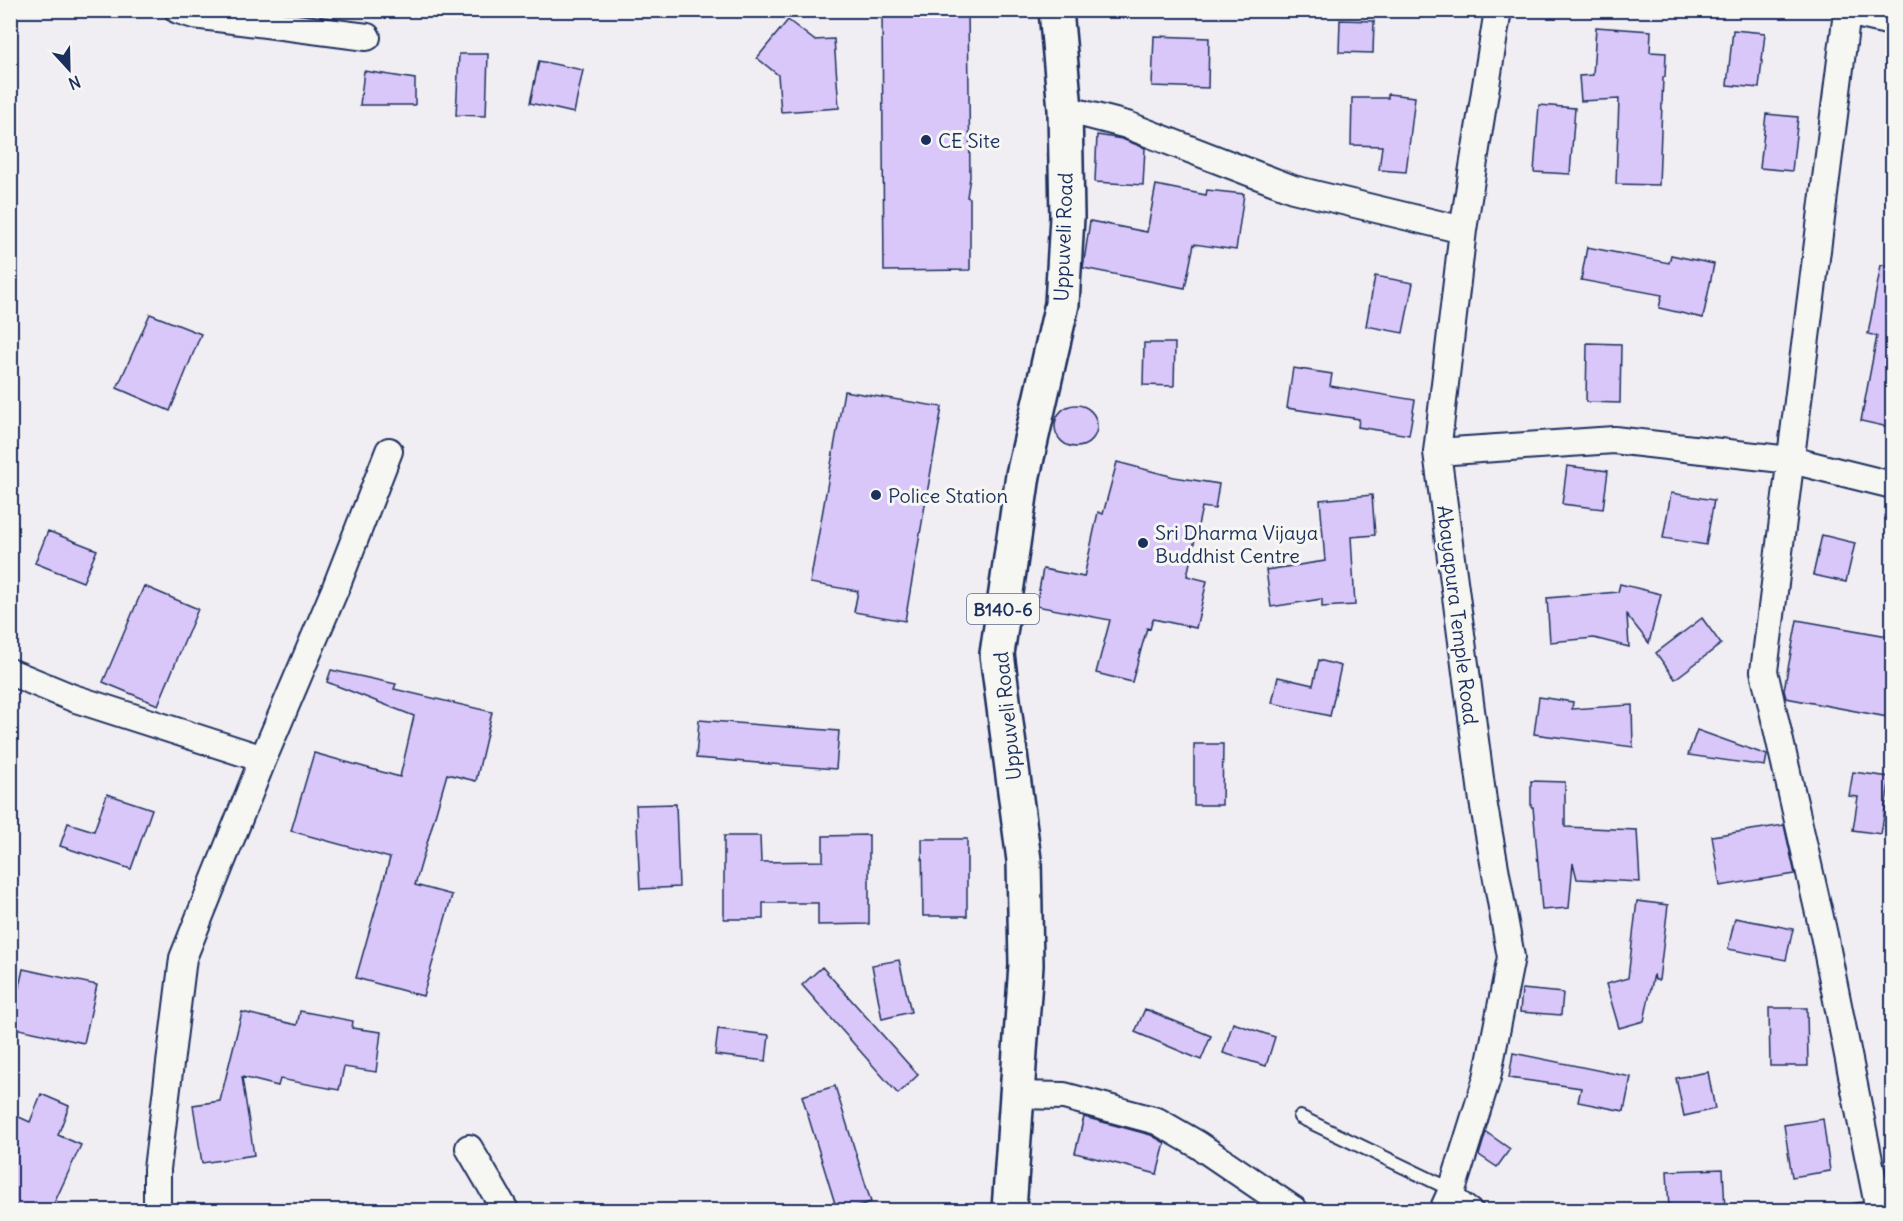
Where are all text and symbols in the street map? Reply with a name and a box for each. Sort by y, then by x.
north arrow [39,39,99,99]
text: N [66,72,83,94]
place label: CE Site [938,128,1000,153]
marker: CE Site [919,133,933,147]
street label: Uppuveli Road [1048,172,1078,302]
place label: Police Station [888,483,1008,508]
marker: Police Station [869,488,883,502]
street label: Abayapura Temple Road [1432,504,1484,726]
place label: Sri Dharma Vijaya Buddhist Centre [1155,520,1318,568]
marker: Sri Dharma Vijaya Buddhist Centre [1136,536,1150,550]
road number: B140-6 [967,594,1039,624]
street label: Uppuveli Road [988,650,1026,781]

